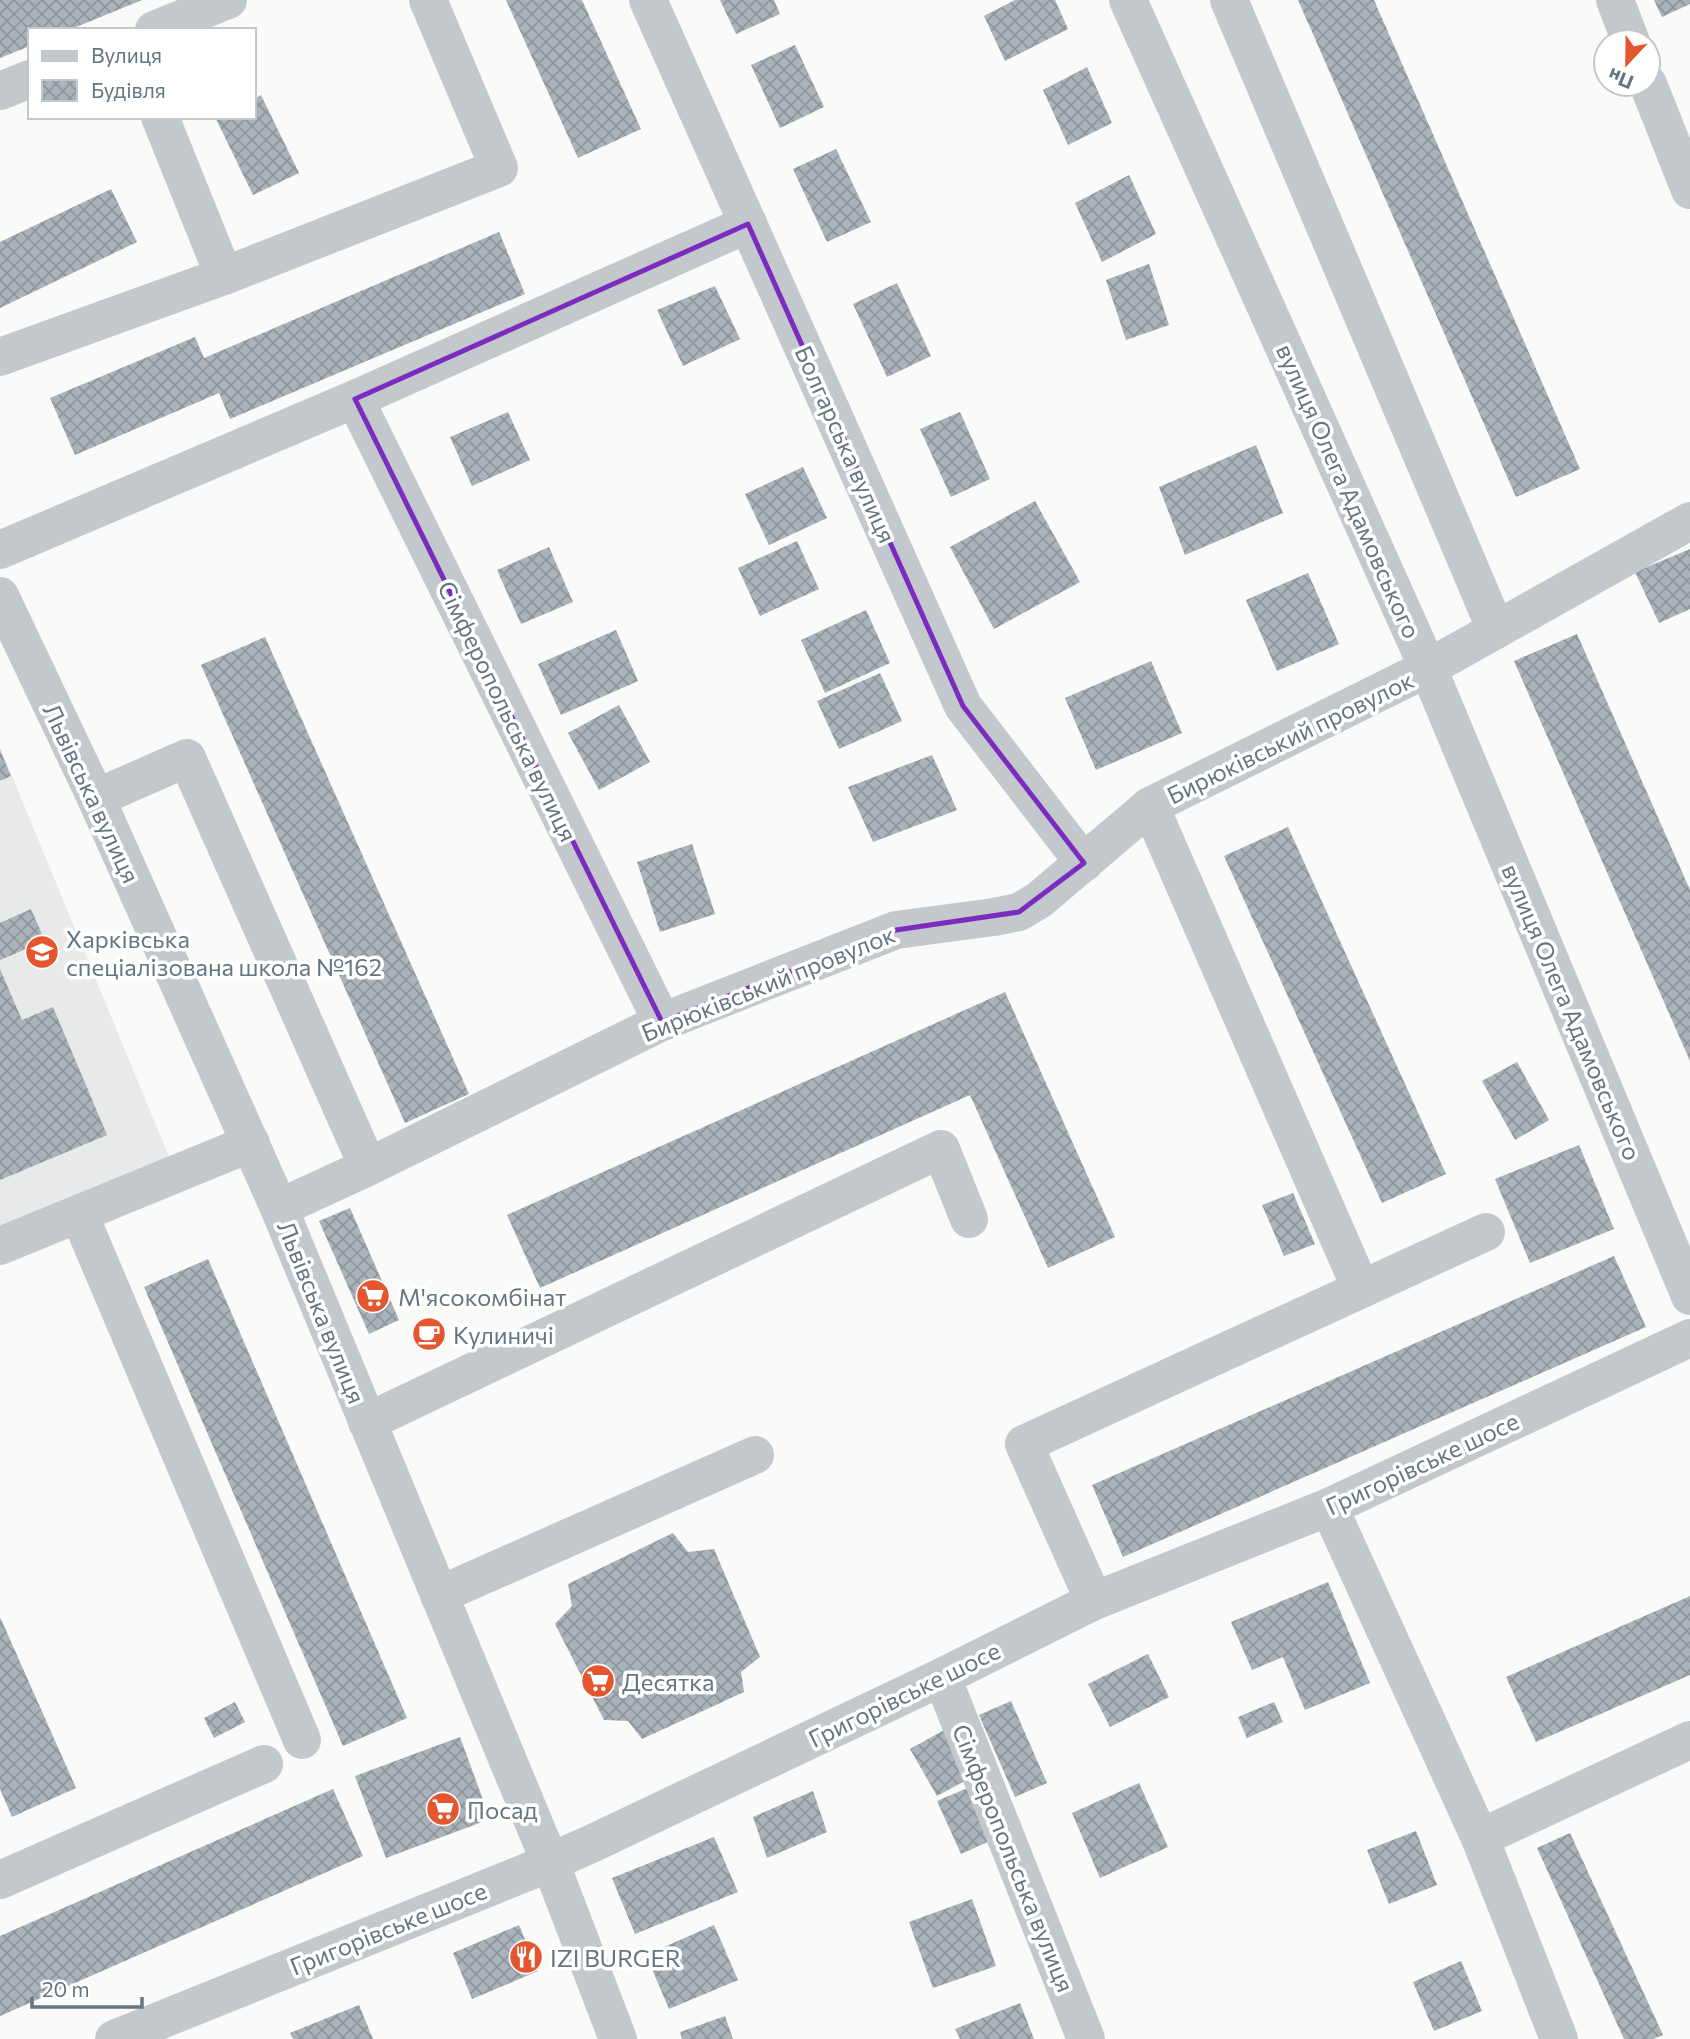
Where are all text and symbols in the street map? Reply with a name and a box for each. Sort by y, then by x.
legend [28,28,256,119]
north arrow [1592,28,1662,98]
text: Вулиця [91,42,162,67]
text: Пн [1604,64,1636,95]
text: Будівля [91,77,166,102]
street label: вулиця Олега Адамовського [1271,339,1427,643]
street label: Болгарська вулиця [790,341,902,547]
street label: Сімферопольська вулиця [432,576,584,846]
street label: Бирюківський провулок [1162,665,1418,809]
street label: Львівська вулиця [38,699,146,887]
street label: вулиця Олега Адамовського [1496,859,1648,1165]
street label: Бирюківський провулок [637,919,899,1047]
place label: Харківська спеціалізована школа №162 [66,924,382,981]
school or university icon: Харківська спеціалізована школа №162 [23,933,61,971]
street label: Львівська вулиця [272,1216,372,1408]
supermarket icon: М'ясокомбінат [354,1277,392,1315]
place label: М'ясокомбінат [398,1282,566,1311]
cafe icon: Кулиничі [410,1315,448,1353]
place label: Кулиничі [453,1320,554,1349]
street label: Григорівське шосе [1321,1406,1523,1520]
street label: Григорівське шосе [803,1635,1005,1753]
supermarket icon: Десятка [579,1662,617,1700]
place label: Десятка [622,1667,715,1696]
street label: Сімферопольська вулиця [947,1720,1081,1996]
supermarket icon: Посад [424,1790,462,1828]
place label: Посад [467,1795,538,1824]
street label: Григорівське шосе [285,1875,491,1981]
restaurant icon: IZI BURGER [507,1938,545,1976]
place label: IZI BURGER [550,1943,681,1972]
scale bar [32,1966,142,2010]
text: 20 m [42,1976,90,2001]

